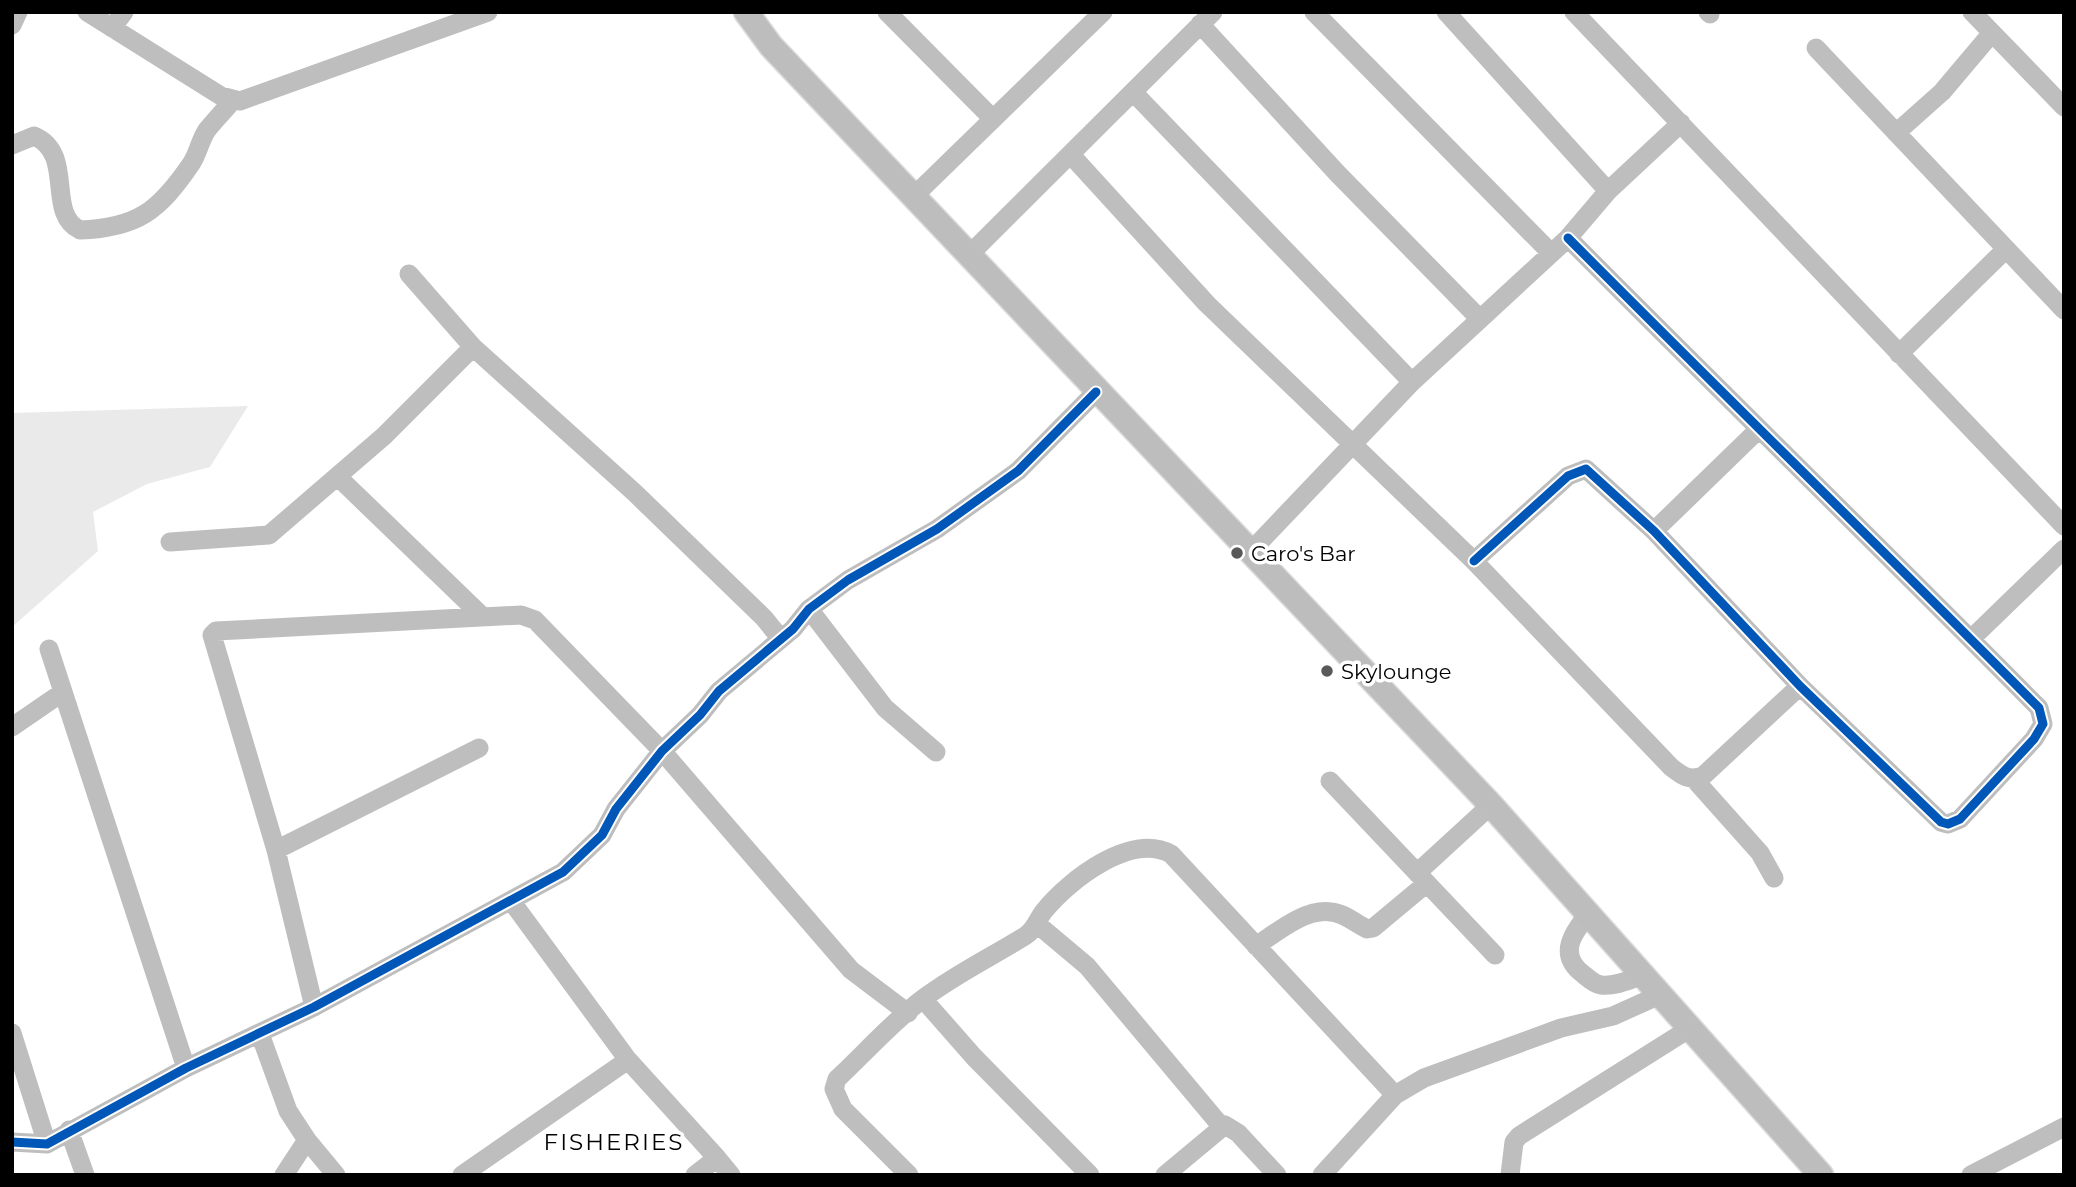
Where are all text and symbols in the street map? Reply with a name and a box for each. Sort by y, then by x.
place label: Caro's Bar [1251,541,1356,566]
marker: Caro's Bar [1229,545,1245,561]
place label: Skylounge [1341,659,1452,684]
marker: Skylounge [1319,663,1335,679]
district label: FISHERIES [544,1128,684,1156]

